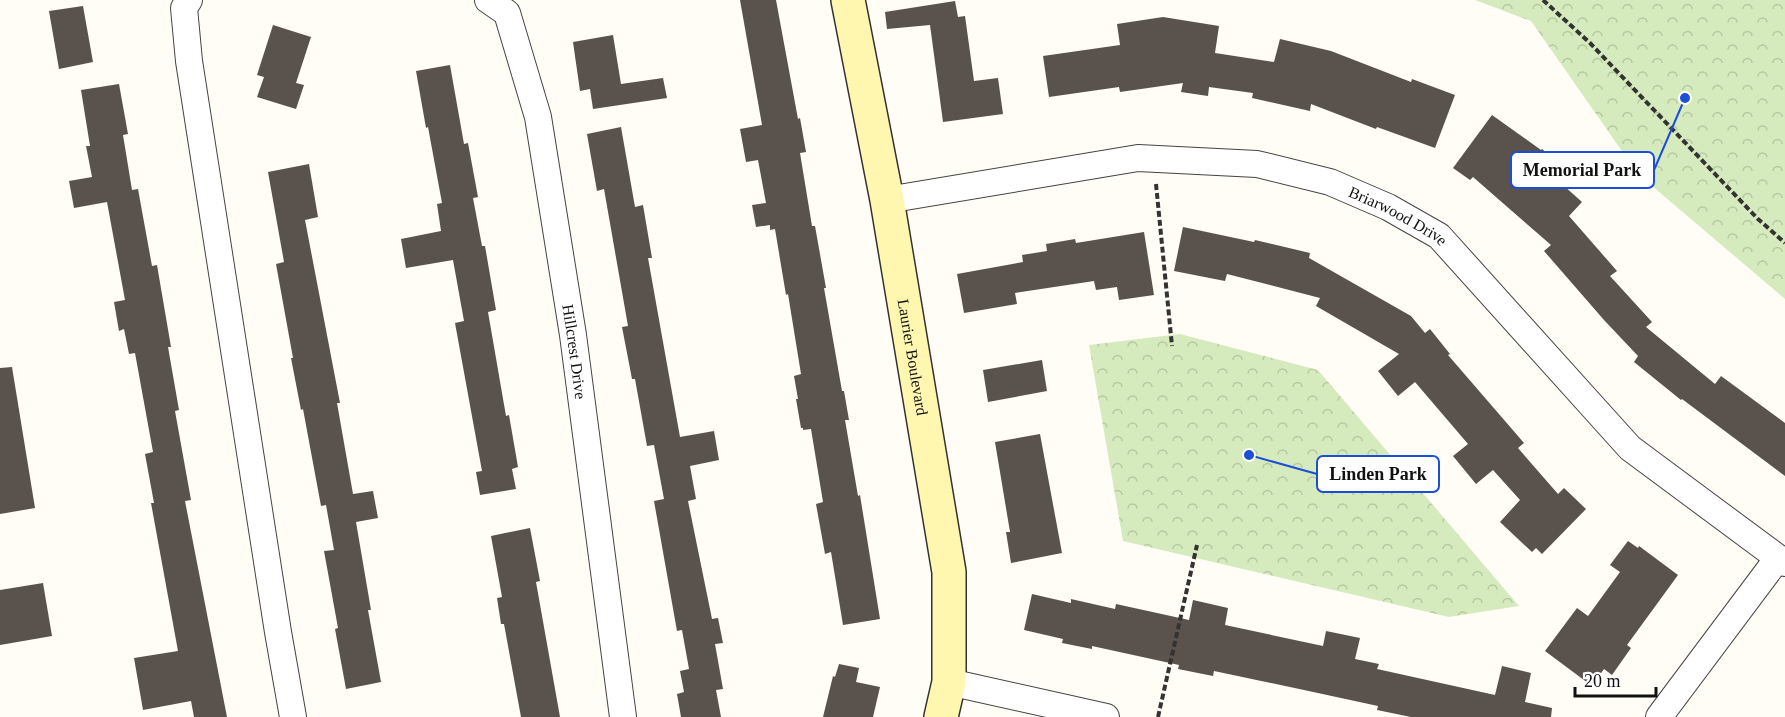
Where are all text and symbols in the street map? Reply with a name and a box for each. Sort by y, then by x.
callout: Memorial Park [1511,152,1654,188]
text: Memorial Park [1523,160,1641,180]
street label: Briarwood Drive [1346,183,1451,249]
street label: Laurier Boulevard [895,298,931,417]
street label: Hillcrest Drive [559,303,589,400]
callout: Linden Park [1317,456,1439,492]
text: Linden Park [1329,464,1427,484]
scale bar [1575,660,1656,698]
text: 20 m [1584,671,1621,691]

